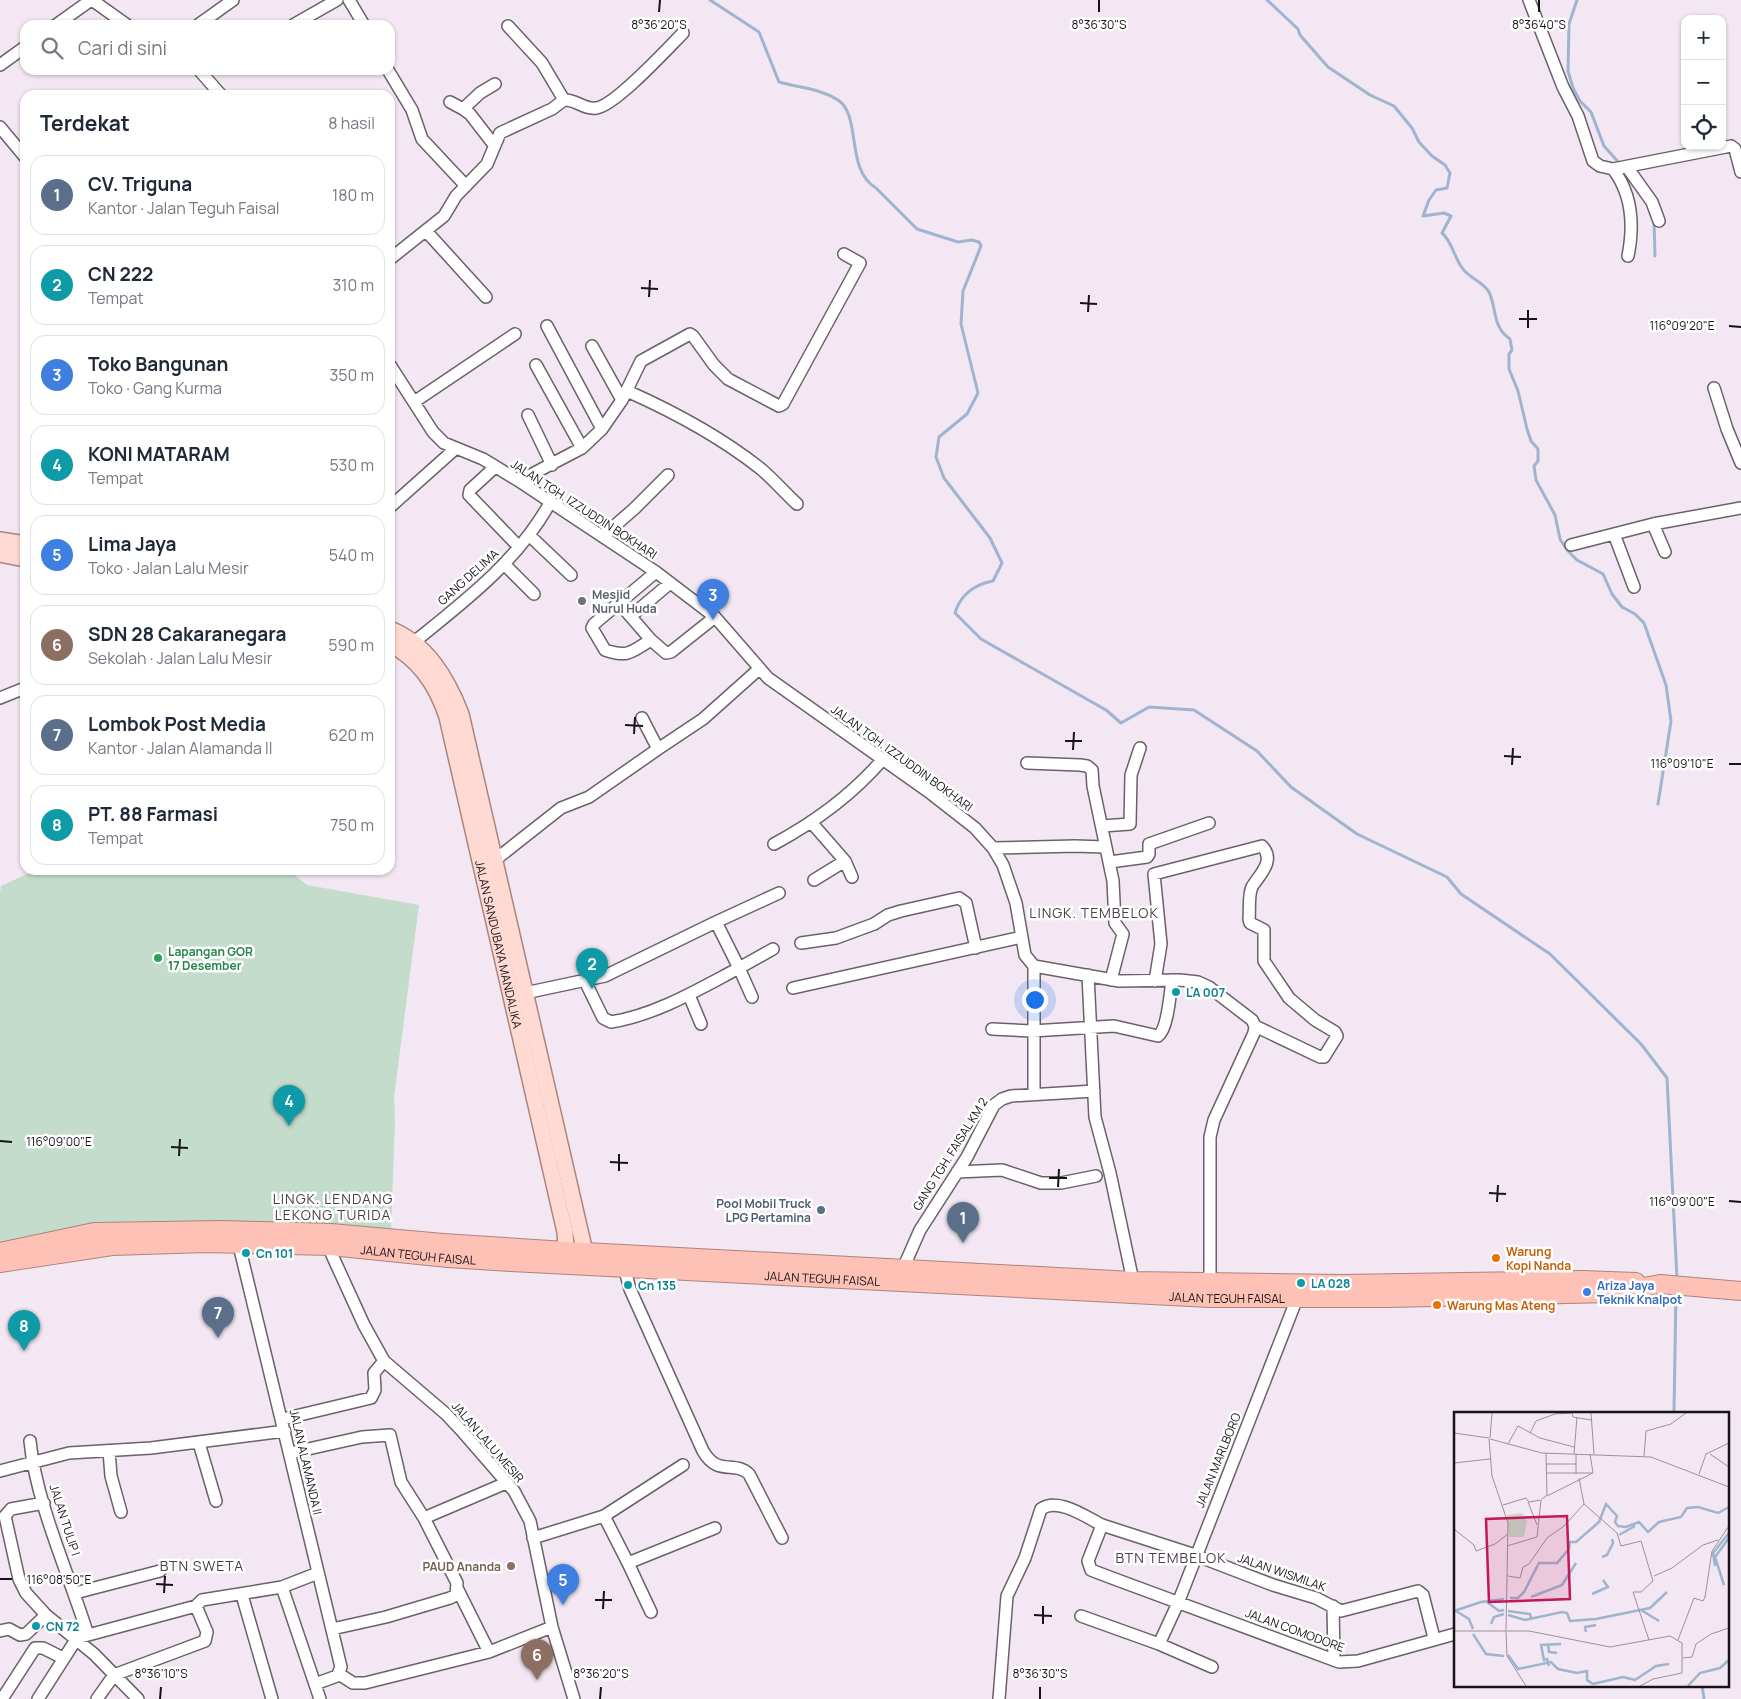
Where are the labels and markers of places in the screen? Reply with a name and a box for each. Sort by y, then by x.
pin: 3 [697,579,729,620]
place label: Mesjid Nurul Huda [592,586,657,617]
marker: Mesjid Nurul Huda [576,595,588,607]
place label: Lapangan GOR 17 Desember [168,943,253,974]
pin: 2 [576,948,608,989]
marker: Lapangan GOR 17 Desember [152,952,164,964]
place label: LA 007 [1186,984,1225,1001]
marker: LA 007 [1170,986,1182,998]
pin: 4 [273,1085,305,1126]
place label: Pool Mobil Truck LPG Pertamina [716,1195,812,1226]
pin: 1 [947,1202,979,1243]
marker: Pool Mobil Truck LPG Pertamina [815,1204,827,1216]
place label: Warung Kopi Nanda [1506,1243,1571,1274]
place label: Cn 101 [256,1245,293,1262]
marker: Cn 101 [240,1247,252,1259]
marker: Warung Kopi Nanda [1490,1252,1502,1264]
place label: LA 028 [1311,1275,1350,1292]
place label: Cn 135 [638,1277,676,1294]
marker: LA 028 [1295,1277,1307,1289]
place label: Ariza Jaya Teknik Knalpot [1597,1277,1682,1308]
marker: Cn 135 [622,1279,634,1291]
marker: Ariza Jaya Teknik Knalpot [1581,1286,1593,1298]
pin: 7 [202,1297,234,1338]
place label: Warung Mas Ateng [1447,1297,1555,1314]
marker: Warung Mas Ateng [1431,1299,1443,1311]
pin: 8 [8,1310,40,1351]
place label: PAUD Ananda [422,1558,501,1575]
marker: PAUD Ananda [505,1560,517,1572]
pin: 5 [547,1564,579,1605]
place label: CN 72 [46,1618,79,1635]
marker: CN 72 [30,1620,42,1632]
pin: 6 [521,1639,553,1680]

